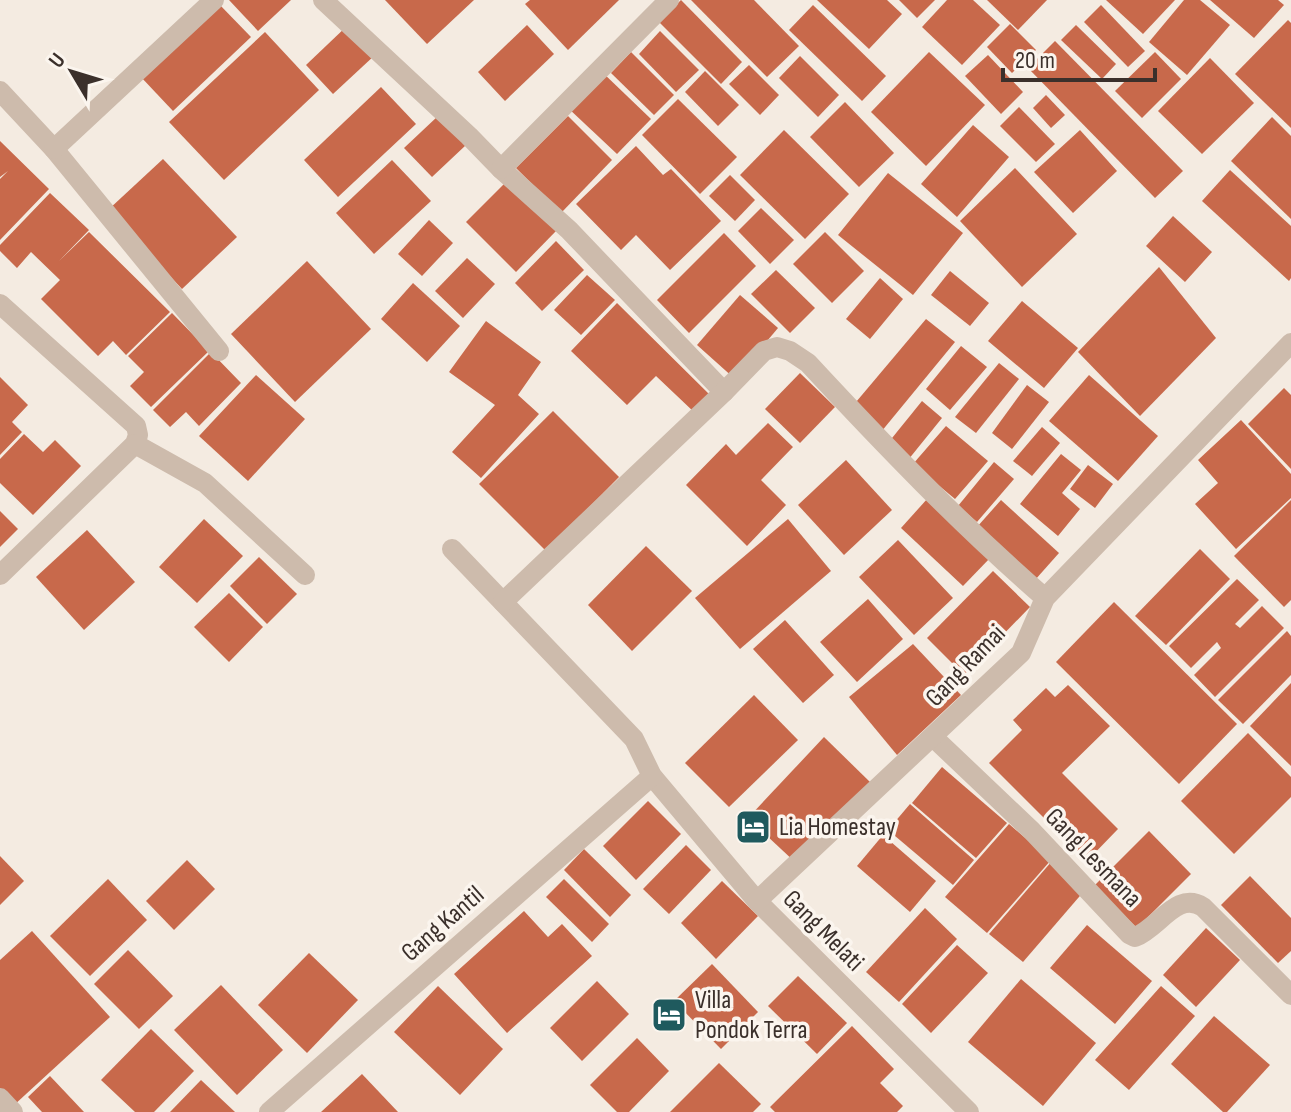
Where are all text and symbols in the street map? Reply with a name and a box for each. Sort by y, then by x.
north arrow [32,32,112,112]
scale bar [1003,32,1155,82]
text: 20 m [1015,46,1055,75]
text: U [43,48,72,73]
street label: Gang Ramai [920,619,1012,713]
street label: Gang Lesmana [1038,802,1148,914]
hotel icon: Lia Homestay [734,808,772,846]
place label: Lia Homestay [779,812,896,843]
street label: Gang Kantil [395,880,491,968]
street label: Gang Melati [776,884,870,978]
place label: Villa Pondok Terra [695,985,807,1046]
hotel icon: Villa Pondok Terra [650,996,688,1034]

